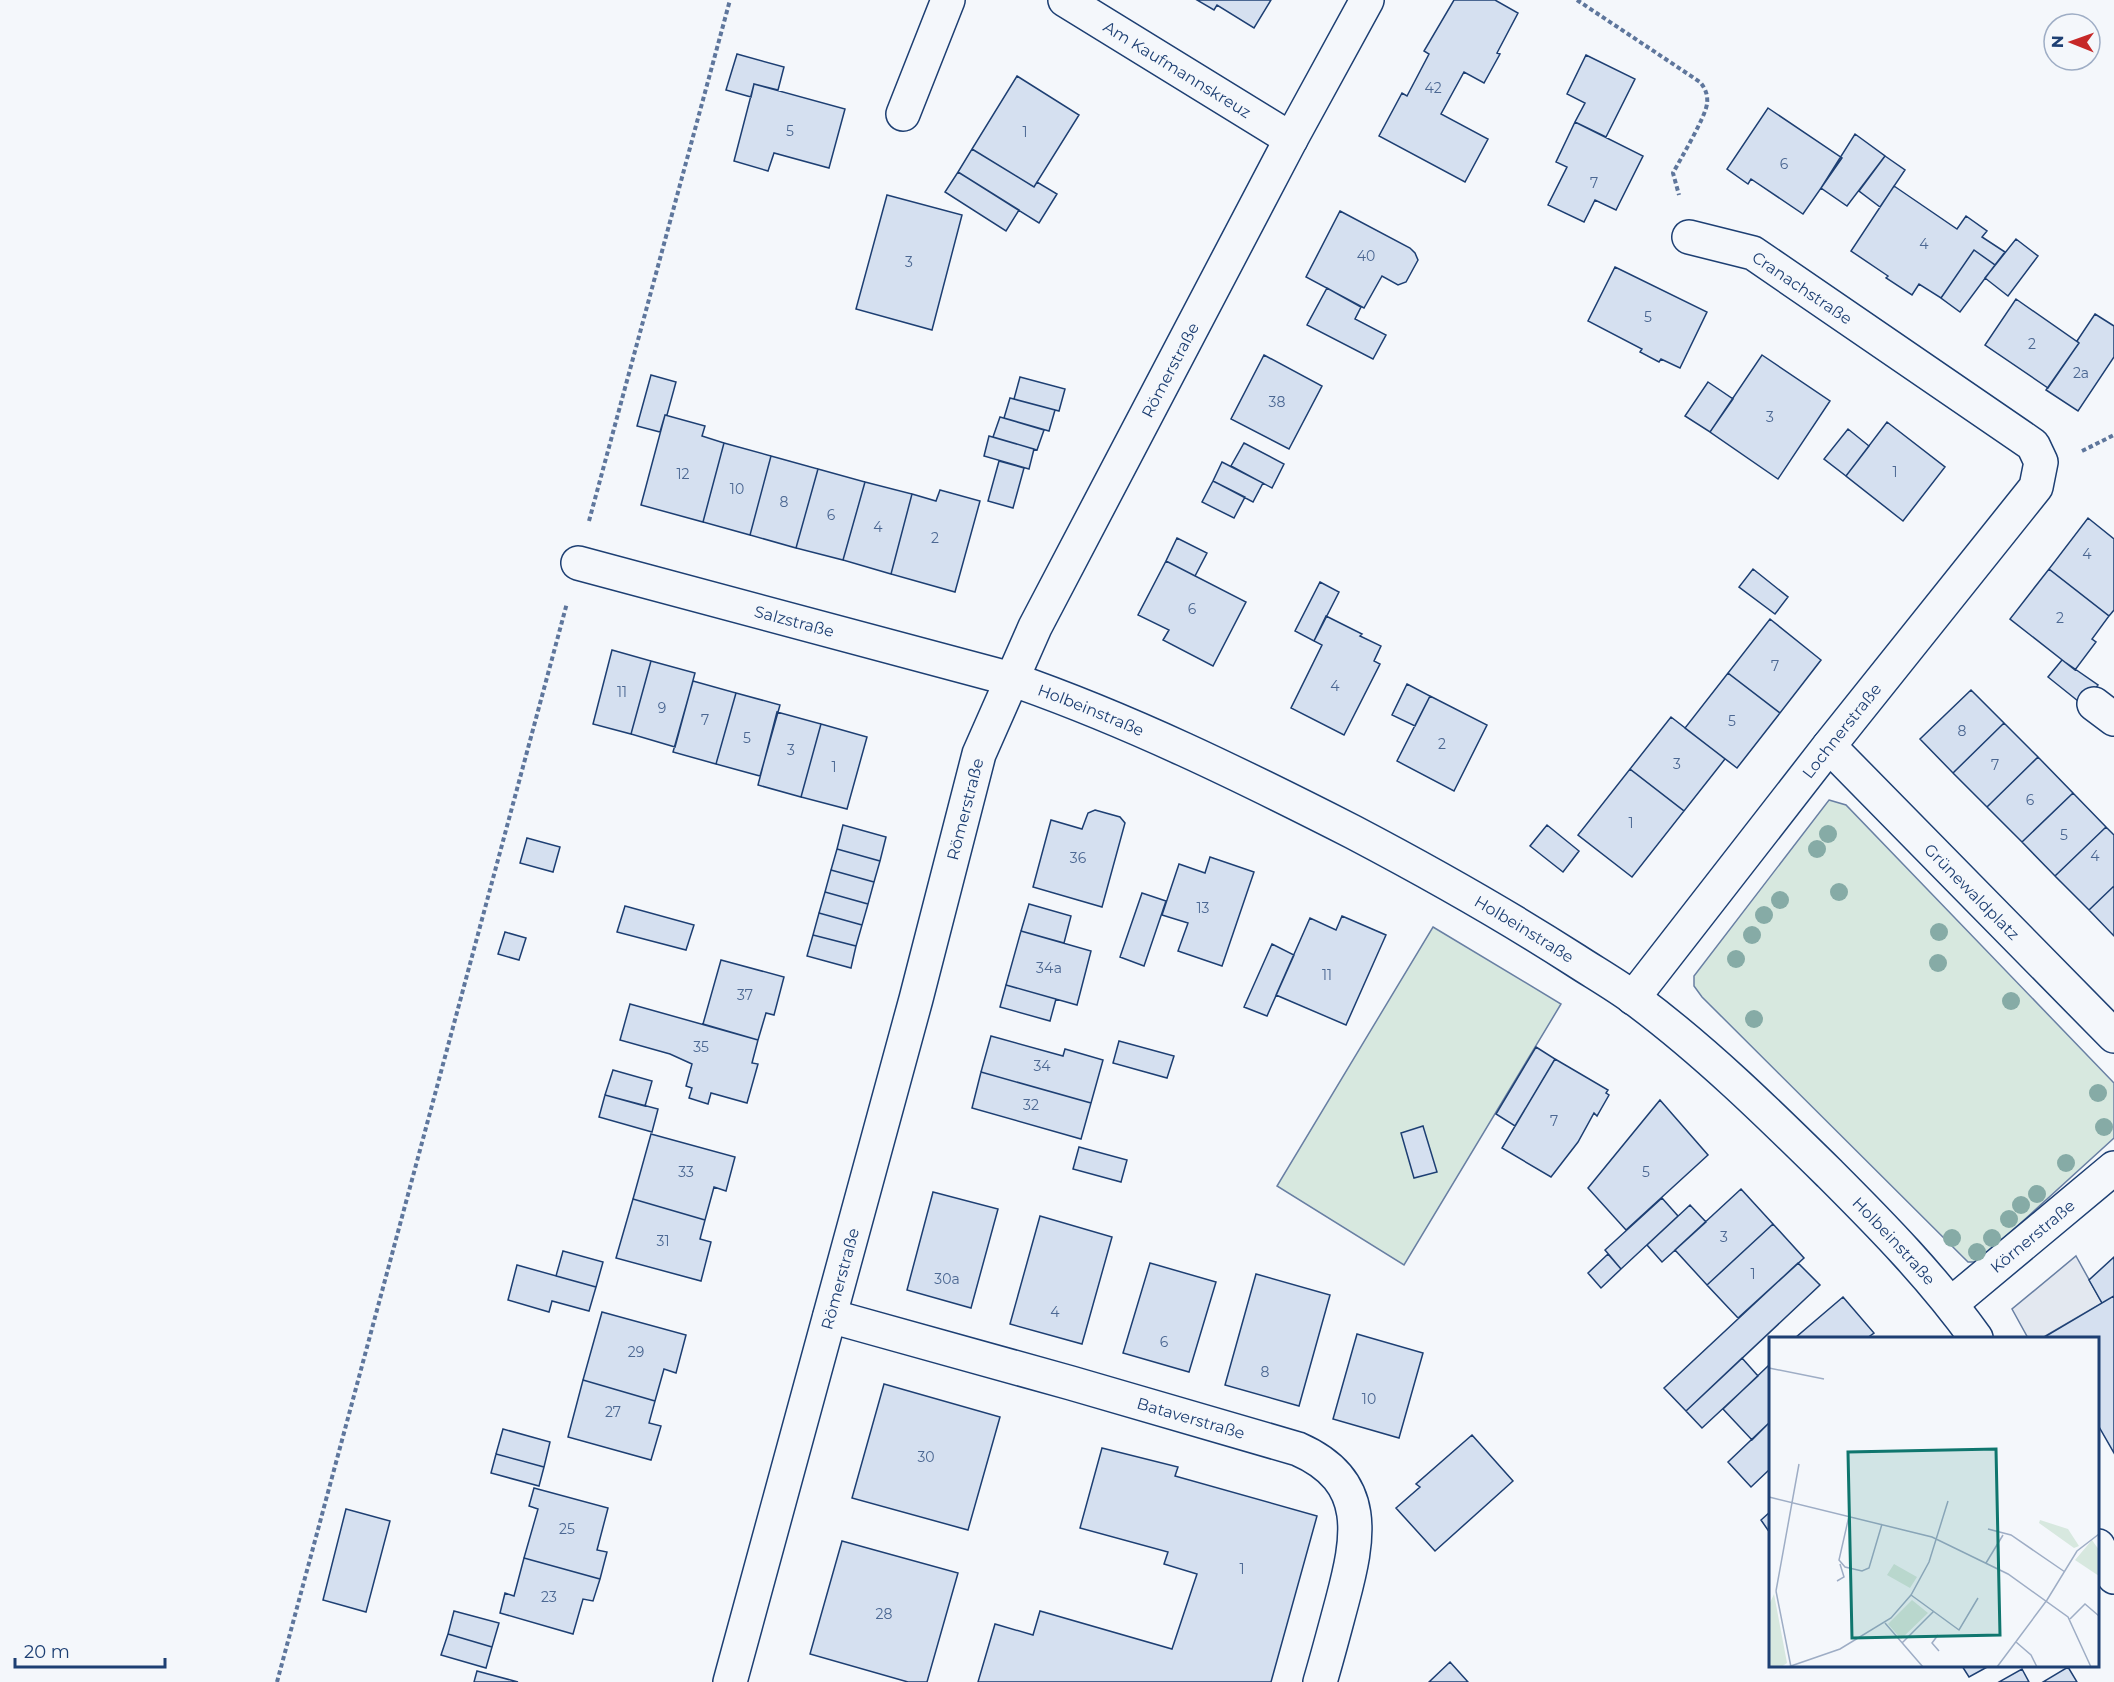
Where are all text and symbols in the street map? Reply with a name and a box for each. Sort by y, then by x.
north arrow [2042,12,2102,72]
street label: Am Kaufmannskreuz [1100,17,1255,122]
text: N [2048,35,2067,48]
house number: 42 [1424,79,1442,97]
house number: 5 [786,122,794,140]
house number: 1 [1022,123,1028,141]
house number: 6 [1780,155,1789,173]
house number: 7 [1590,174,1598,192]
house number: 4 [1919,235,1929,253]
house number: 40 [1357,247,1375,265]
street label: Cranachstraße [1748,248,1856,328]
house number: 3 [905,253,913,271]
house number: 5 [1644,308,1652,326]
street label: Römerstraße [1137,319,1203,421]
house number: 2 [2028,335,2036,353]
house number: 2a [2073,364,2089,382]
house number: 38 [1269,393,1285,411]
house number: 3 [1766,408,1774,426]
house number: 1 [1892,463,1898,481]
house number: 12 [676,465,690,483]
house number: 10 [730,480,744,498]
house number: 8 [780,493,789,511]
house number: 6 [827,506,836,524]
house number: 4 [873,518,883,536]
house number: 2 [931,529,939,547]
house number: 4 [2082,545,2092,563]
house number: 6 [1188,600,1197,618]
street label: Salzstraße [752,601,836,641]
house number: 2 [2056,609,2064,627]
house number: 7 [1771,657,1779,675]
house number: 4 [1330,677,1340,695]
street label: Lochnerstraße [1798,679,1885,782]
street label: Holbeinstraße [1035,680,1147,740]
house number: 11 [617,683,627,701]
house number: 9 [658,699,666,717]
house number: 7 [701,711,709,729]
house number: 5 [1728,712,1736,730]
house number: 8 [1958,722,1967,740]
house number: 5 [743,729,751,747]
house number: 2 [1438,735,1446,753]
house number: 3 [787,741,795,759]
house number: 3 [1673,755,1681,773]
street label: Römerstraße [943,756,987,862]
house number: 7 [1991,756,1999,774]
house number: 1 [831,758,837,776]
house number: 6 [2026,791,2035,809]
house number: 1 [1628,814,1634,832]
house number: 5 [2060,826,2068,844]
street label: Grünewaldplatz [1920,839,2023,944]
house number: 4 [2090,847,2100,865]
house number: 36 [1070,849,1087,867]
street label: Holbeinstraße [1471,891,1577,966]
house number: 13 [1197,899,1210,917]
house number: 34a [1036,959,1062,977]
house number: 11 [1322,966,1332,984]
house number: 37 [737,986,753,1004]
house number: 35 [693,1038,709,1056]
house number: 34 [1033,1057,1051,1075]
house number: 32 [1023,1096,1039,1114]
house number: 7 [1550,1112,1558,1130]
house number: 33 [678,1163,694,1181]
house number: 5 [1642,1163,1650,1181]
street label: Holbeinstraße [1849,1193,1940,1289]
street label: Körnerstraße [1986,1195,2078,1277]
street label: Römerstraße [817,1226,863,1332]
house number: 3 [1720,1228,1728,1246]
house number: 31 [657,1232,669,1250]
house number: 1 [1750,1265,1756,1283]
house number: 30a [934,1270,960,1288]
house number: 4 [1050,1303,1060,1321]
house number: 6 [1160,1333,1169,1351]
inset map [1769,1337,2099,1667]
house number: 29 [628,1343,644,1361]
house number: 8 [1261,1363,1270,1381]
house number: 10 [1362,1390,1376,1408]
street label: Bataverstraße [1135,1393,1247,1443]
house number: 27 [605,1403,621,1421]
house number: 30 [917,1448,935,1466]
house number: 25 [559,1520,575,1538]
house number: 1 [1239,1560,1245,1578]
house number: 23 [541,1588,557,1606]
house number: 28 [876,1605,893,1623]
scale bar [15,1631,165,1669]
text: 20 m [24,1641,70,1663]

